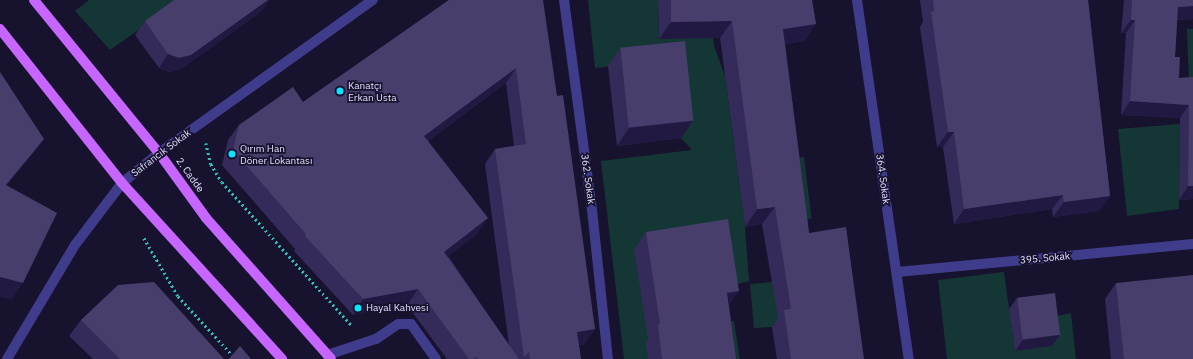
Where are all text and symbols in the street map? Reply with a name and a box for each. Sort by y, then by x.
place label: Kanatçı Erkan Usta [348,79,397,102]
marker: Kanatçı Erkan Usta [335,86,345,96]
street label: Safrancık Sokak [129,127,193,179]
place label: Qırım Han Döner Lokantası [240,142,312,166]
marker: Qırım Han Döner Lokantası [227,149,237,159]
street label: 362. Sokak [579,153,597,205]
street label: 364. Sokak [874,153,892,205]
street label: 2. Cadde [173,155,207,195]
street label: 395. Sokak [1019,250,1071,266]
place label: Hayal Kahvesi [366,302,428,314]
marker: Hayal Kahvesi [353,303,363,313]

